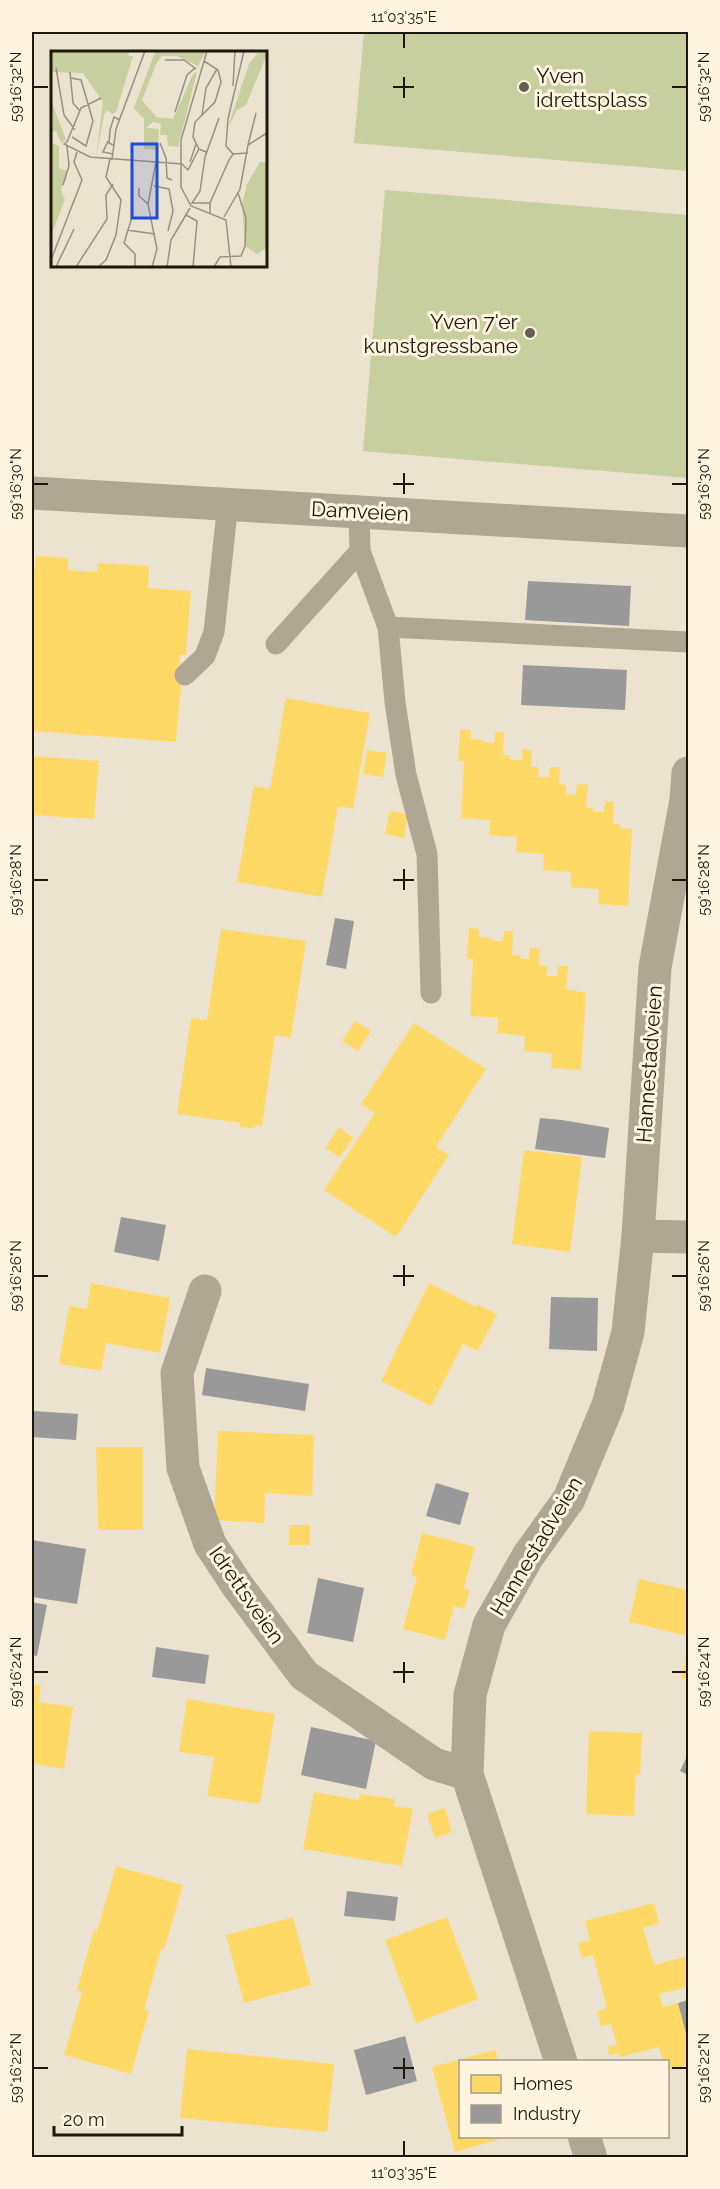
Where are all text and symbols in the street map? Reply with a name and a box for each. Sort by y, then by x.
text: 11°03'35"E [371,8,437,26]
inset map [51,51,267,267]
text: 59°16'32"N [7,52,25,122]
text: 59°16'32"N [695,52,713,122]
place label: Yven idrettsplass [536,63,648,112]
marker: Yven idrettsplass [517,80,531,94]
place label: Yven 7'er kunstgressbane [364,309,519,358]
marker: Yven 7'er kunstgressbane [523,326,537,340]
text: 59°16'30"N [7,448,25,520]
text: 59°16'30"N [695,448,713,520]
street label: Damveien [311,496,409,526]
text: 59°16'28"N [7,844,25,916]
text: 59°16'28"N [695,844,713,916]
street label: Hannestadveien [631,984,667,1144]
text: 59°16'26"N [7,1240,25,1312]
text: 59°16'26"N [695,1240,713,1312]
street label: Hannestadveien [485,1472,587,1620]
street label: Idrettsveien [204,1541,290,1649]
text: 59°16'24"N [7,1637,25,1707]
text: 59°16'24"N [695,1637,713,1707]
text: 59°16'22"N [7,2033,25,2103]
text: 59°16'22"N [695,2033,713,2103]
legend [459,2060,669,2138]
text: Homes [513,2073,573,2094]
scale bar [54,2099,182,2137]
text: Industry [513,2103,581,2124]
text: 20 m [63,2109,105,2130]
text: 11°03'35"E [371,2164,437,2182]

